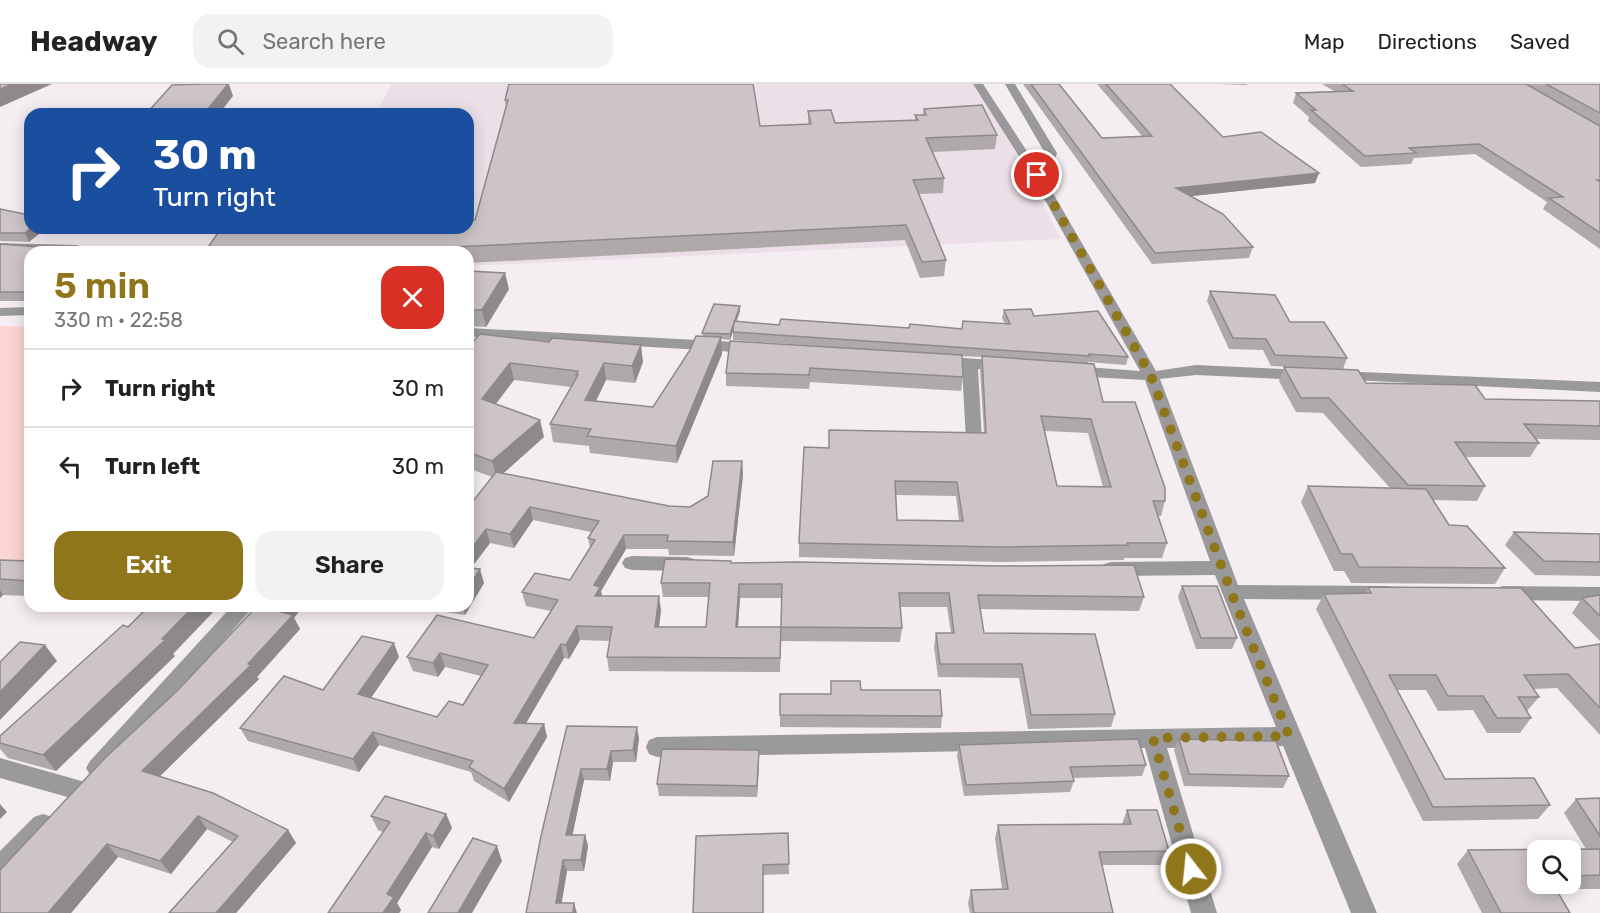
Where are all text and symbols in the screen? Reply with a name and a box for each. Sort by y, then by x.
search box [193,14,613,68]
text: Headway [30,25,157,58]
icon: search [214,25,247,58]
text: Search here [262,28,386,55]
text: Map [1304,29,1345,54]
text: Directions [1378,29,1477,54]
text: Saved [1510,29,1570,54]
text: 30 m [153,130,257,180]
icon: right [54,132,132,210]
pin [1011,149,1062,200]
icon: arrive [1020,158,1053,191]
text: Turn right [153,181,276,213]
text: 5 min [54,264,150,307]
button: close [381,266,444,329]
text: 330 m · 22:58 [54,308,183,332]
icon: right [54,372,87,405]
text: Turn right [105,375,215,402]
text: 30 m [392,375,444,402]
icon: left [54,450,87,483]
text: Turn left [105,453,200,480]
text: 30 m [392,453,444,480]
button: Exit [54,531,243,600]
button: Share [255,531,444,600]
position arrow [1159,837,1223,901]
map controls [1527,840,1581,894]
button: search [1527,840,1581,894]

